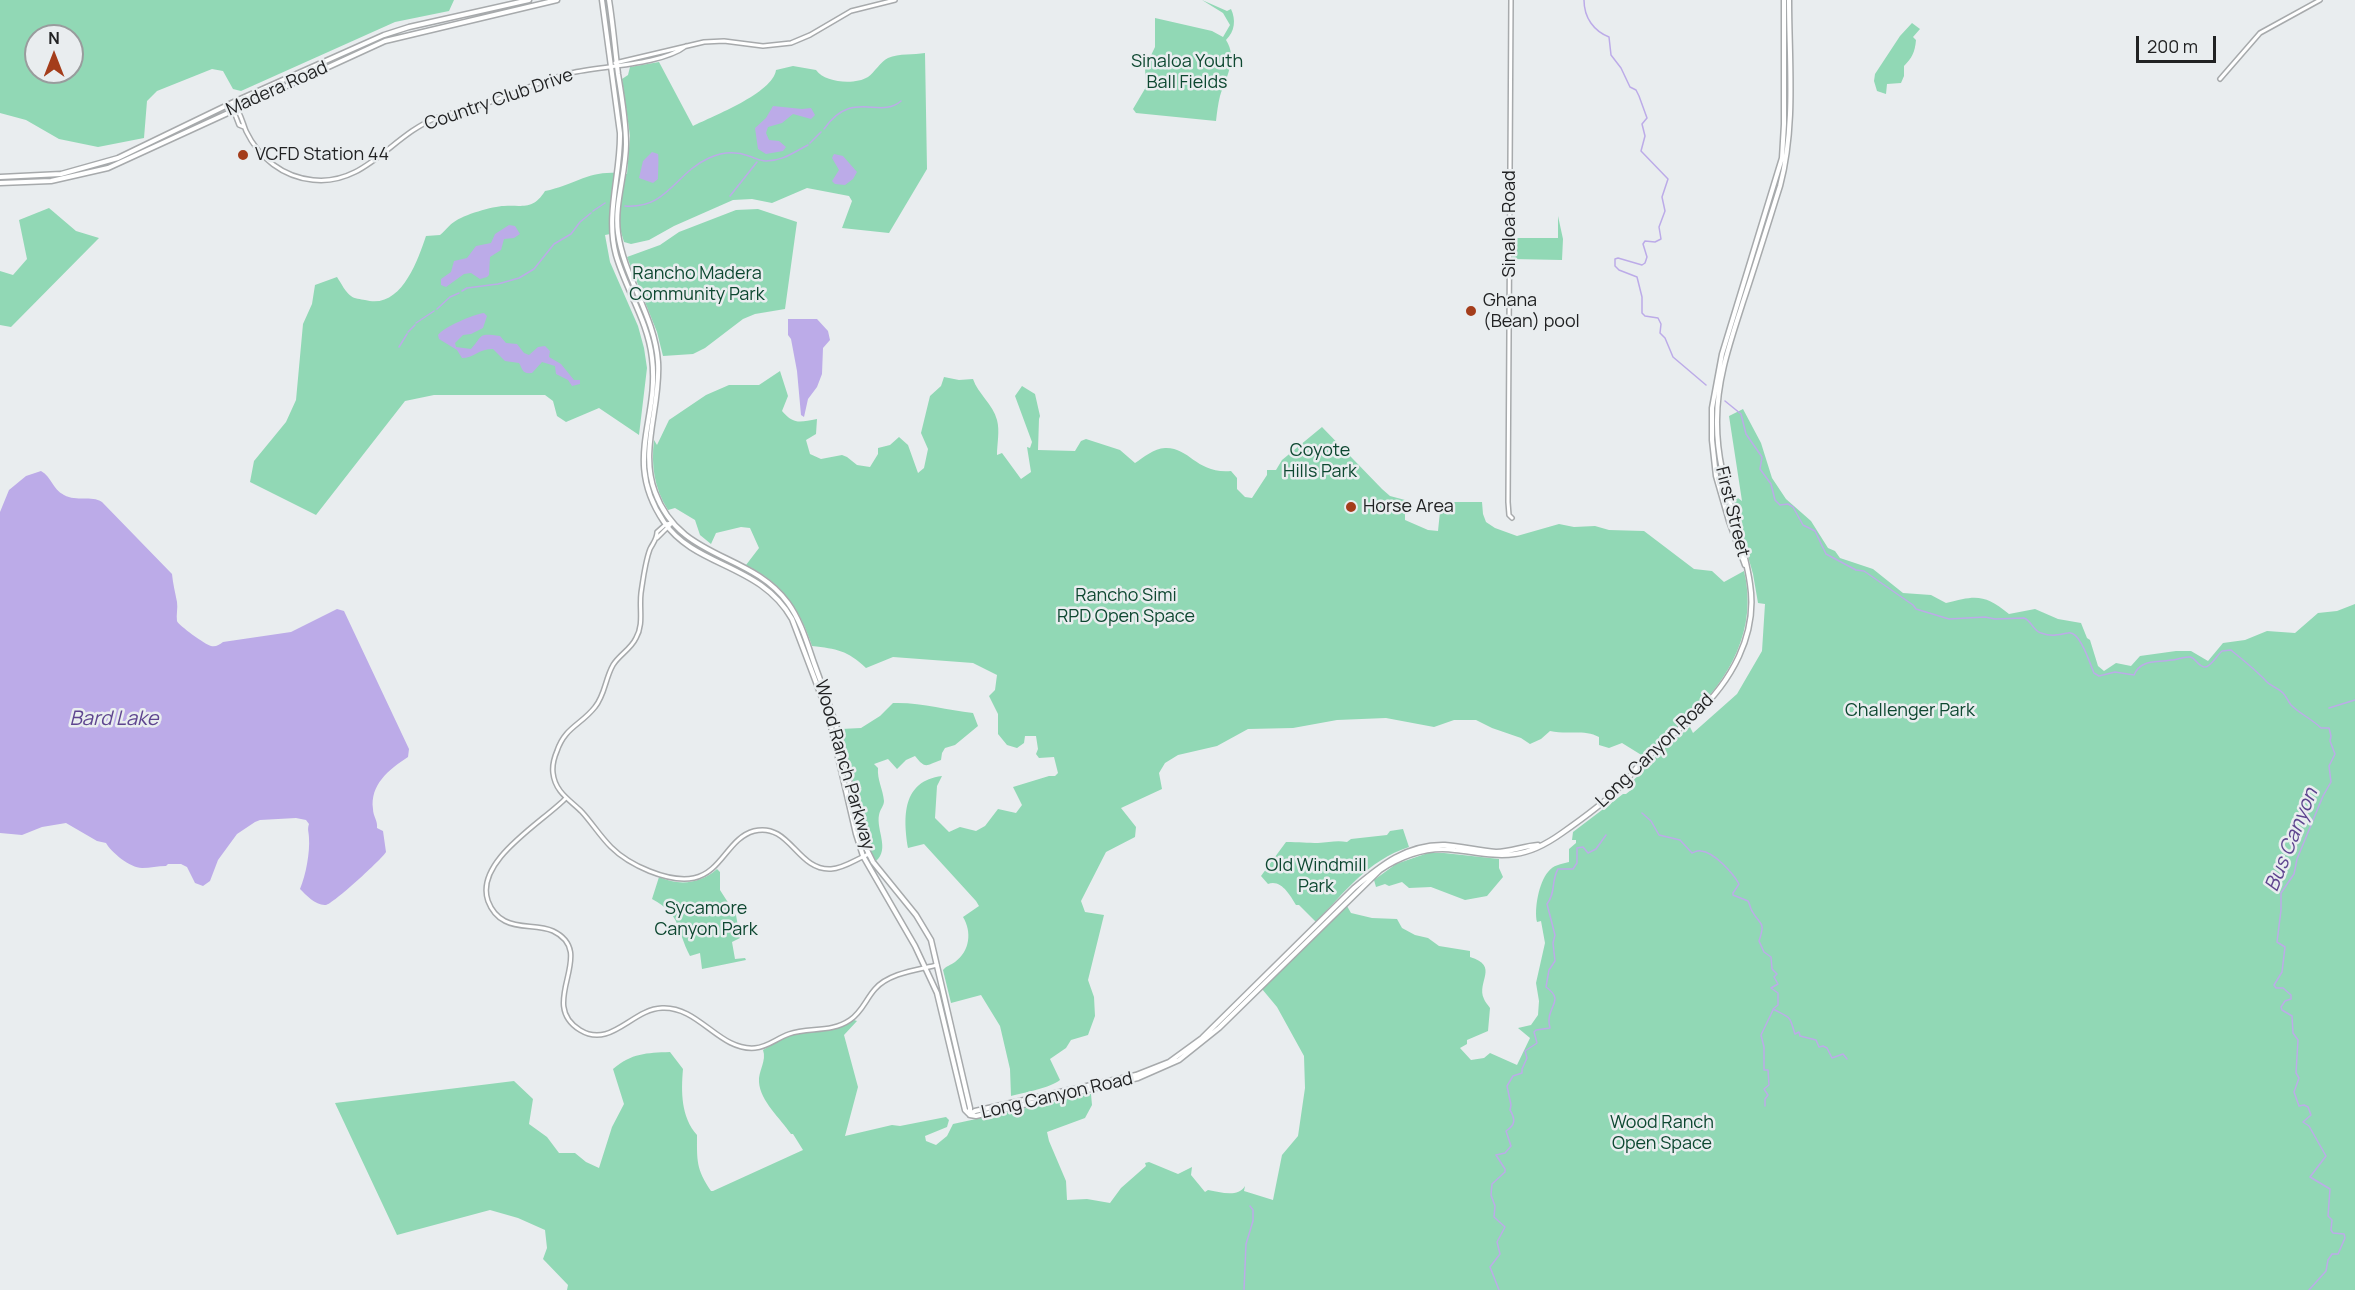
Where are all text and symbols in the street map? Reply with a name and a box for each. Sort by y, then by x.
north arrow [24,24,84,84]
scale bar [2139,24,2218,62]
text: N [48,27,60,49]
text: 200 m [2147,34,2198,58]
park label: Sinaloa Youth Ball Fields [1131,51,1243,94]
street label: Madera Road [223,57,331,121]
street label: Country Club Drive [422,64,576,136]
place label: VCFD Station 44 [255,144,389,166]
marker: VCFD Station 44 [236,148,250,162]
street label: Sinaloa Road [1499,170,1521,278]
park label: Rancho Madera Community Park [629,263,765,306]
place label: Ghana (Bean) pool [1483,290,1580,332]
marker: Ghana (Bean) pool [1464,304,1478,318]
park label: Coyote Hills Park [1283,440,1357,482]
street label: First Street [1710,465,1754,559]
place label: Horse Area [1363,496,1454,518]
marker: Horse Area [1344,500,1358,514]
park label: Rancho Simi RPD Open Space [1057,585,1195,628]
street label: Wood Ranch Parkway [809,678,879,852]
street label: Long Canyon Road [1592,689,1718,813]
park label: Challenger Park [1845,700,1975,722]
water label: Bard Lake [70,707,158,731]
water label: Bus Canyon [2260,785,2324,895]
park label: Old Windmill Park [1265,855,1367,898]
park label: Sycamore Canyon Park [654,898,758,940]
street label: Long Canyon Road [979,1068,1135,1124]
park label: Wood Ranch Open Space [1610,1112,1714,1154]

